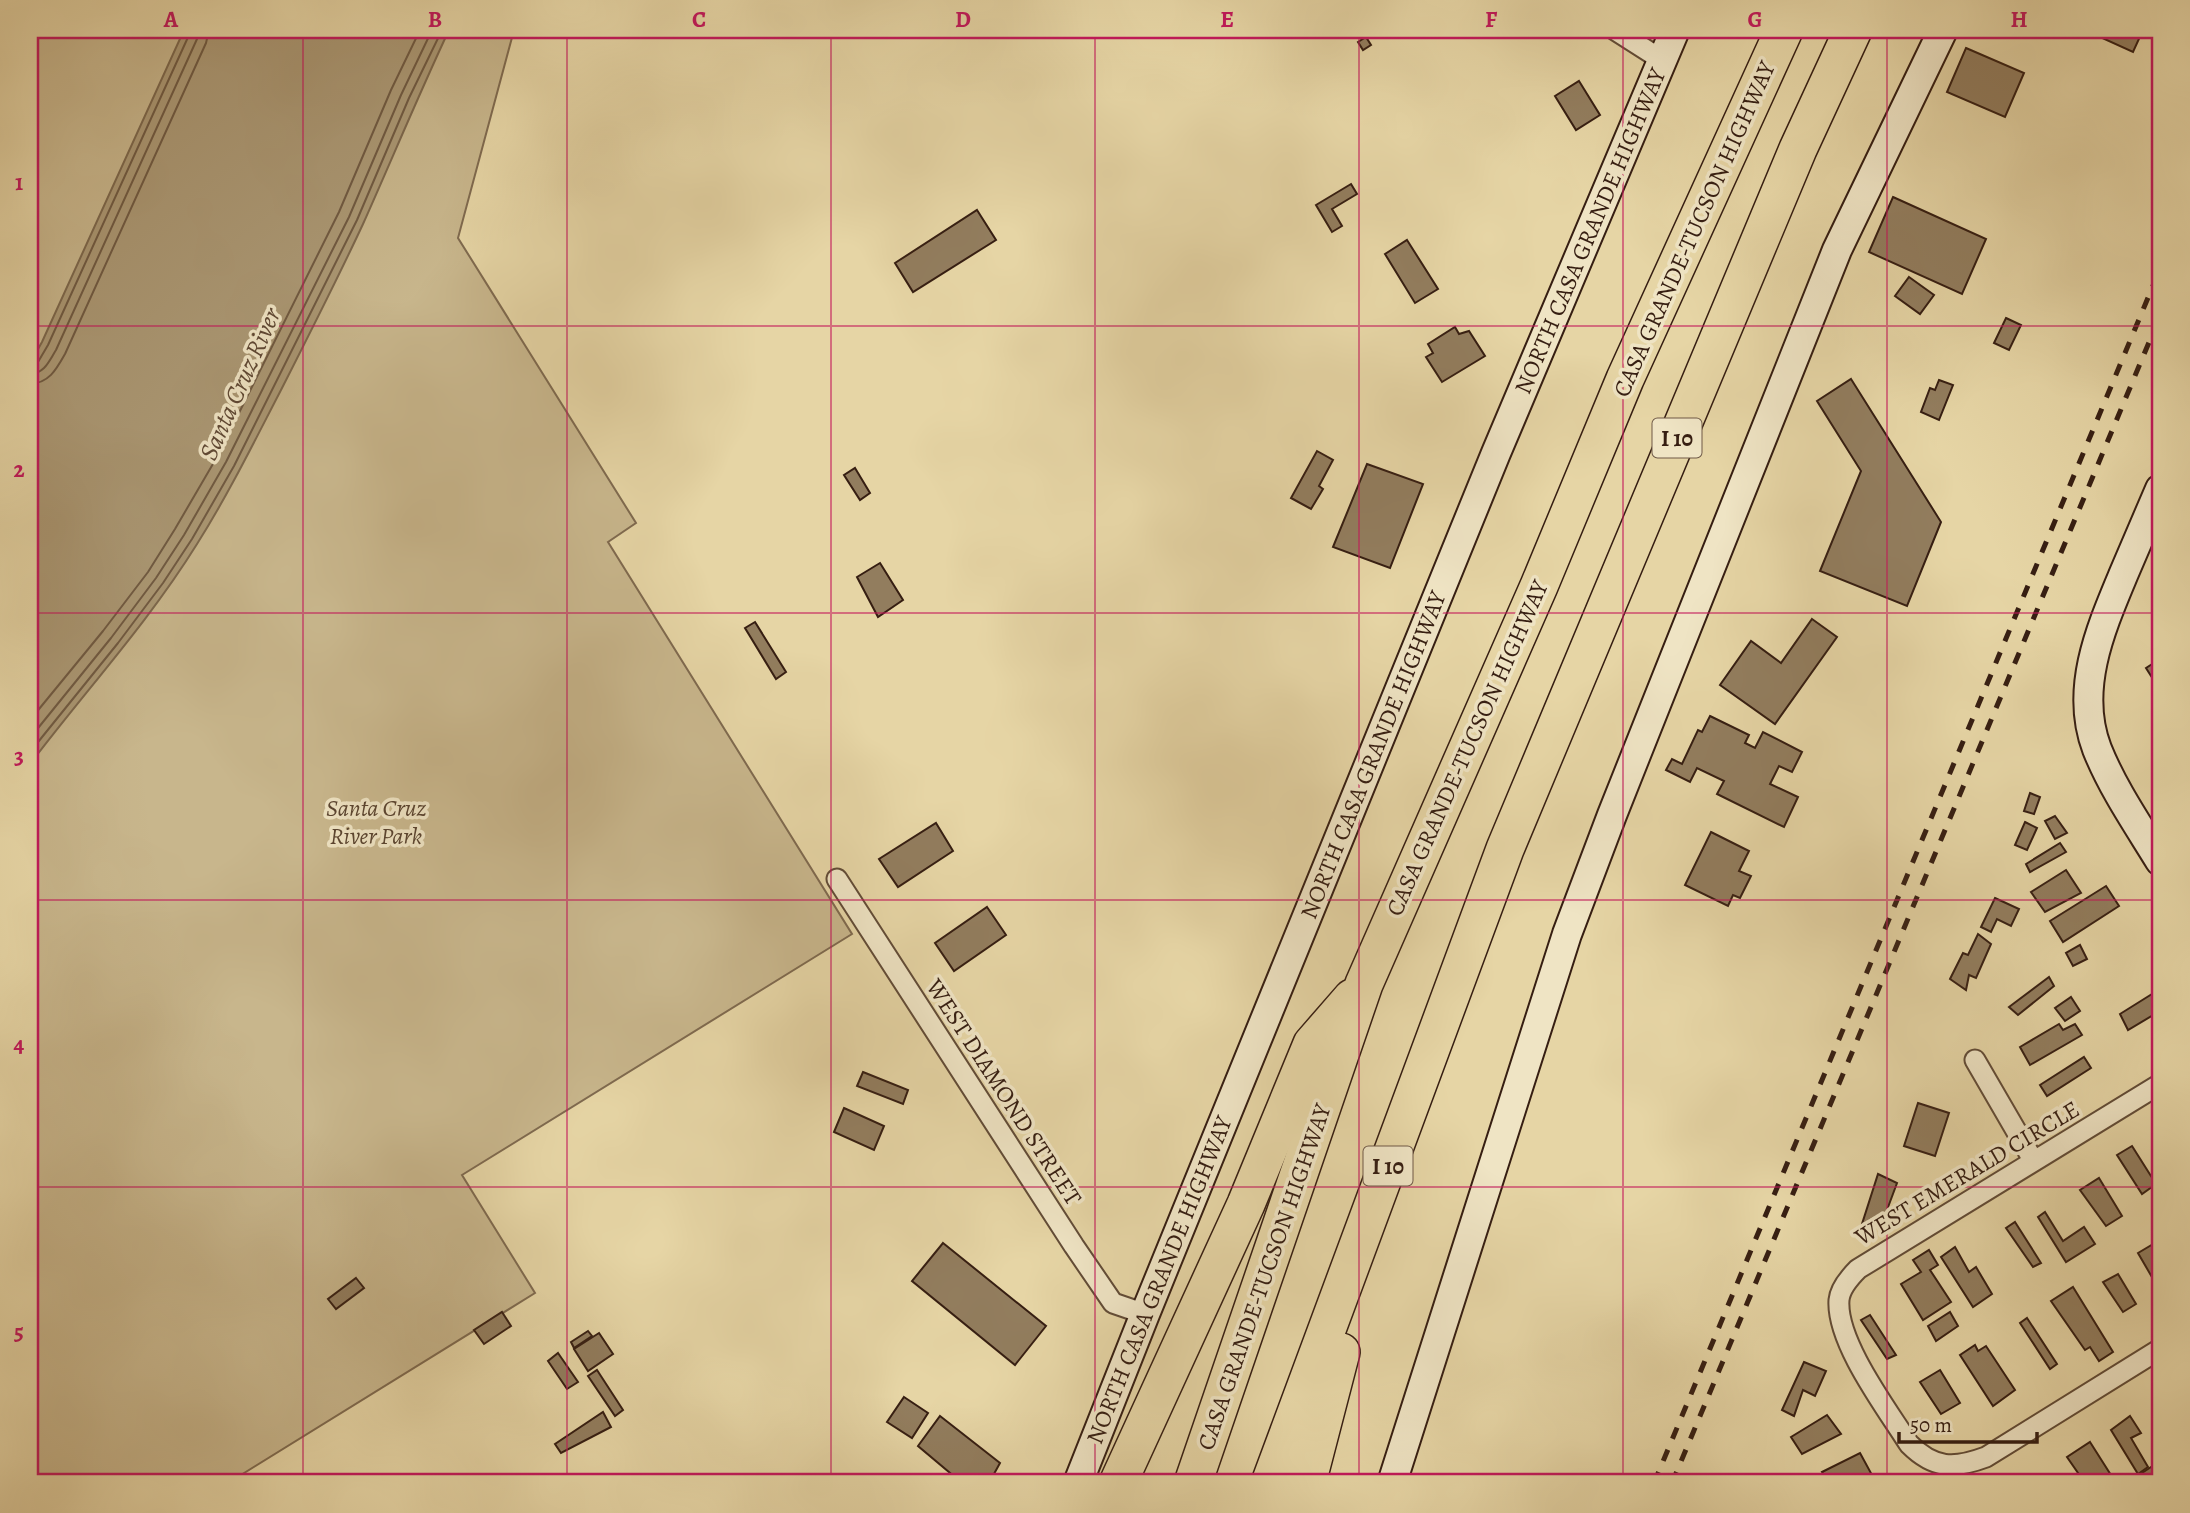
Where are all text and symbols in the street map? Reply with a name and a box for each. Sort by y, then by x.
text: A [163,4,179,35]
text: B [428,4,442,35]
text: C [692,4,706,35]
text: D [955,4,971,35]
text: E [1220,4,1234,35]
text: F [1485,4,1498,35]
text: G [1747,4,1763,35]
text: H [2010,4,2028,35]
street label: CASA GRANDE-TUCSON HIGHWAY [1605,55,1783,402]
street label: NORTH CASA GRANDE HIGHWAY [1507,62,1674,399]
text: 1 [15,167,23,198]
water label: Santa Cruz River [191,301,290,466]
road number: I 10 [1652,418,1702,458]
text: 2 [13,454,25,485]
street label: CASA GRANDE-TUCSON HIGHWAY [1378,574,1556,921]
street label: NORTH CASA GRANDE HIGHWAY [1292,585,1454,924]
text: 3 [14,741,24,772]
park label: Santa Cruz River Park [326,792,426,852]
street label: WEST DIAMOND STREET [918,972,1089,1211]
text: 4 [14,1029,25,1060]
street label: WEST EMERALD CIRCLE [1848,1093,2085,1253]
street label: CASA GRANDE-TUCSON HIGHWAY [1190,1099,1339,1454]
street label: NORTH CASA GRANDE HIGHWAY [1078,1110,1240,1449]
road number: I 10 [1364,1147,1412,1186]
text: 5 [14,1316,24,1347]
scale bar [1899,1401,2038,1445]
text: 50 m [1910,1411,1952,1439]

